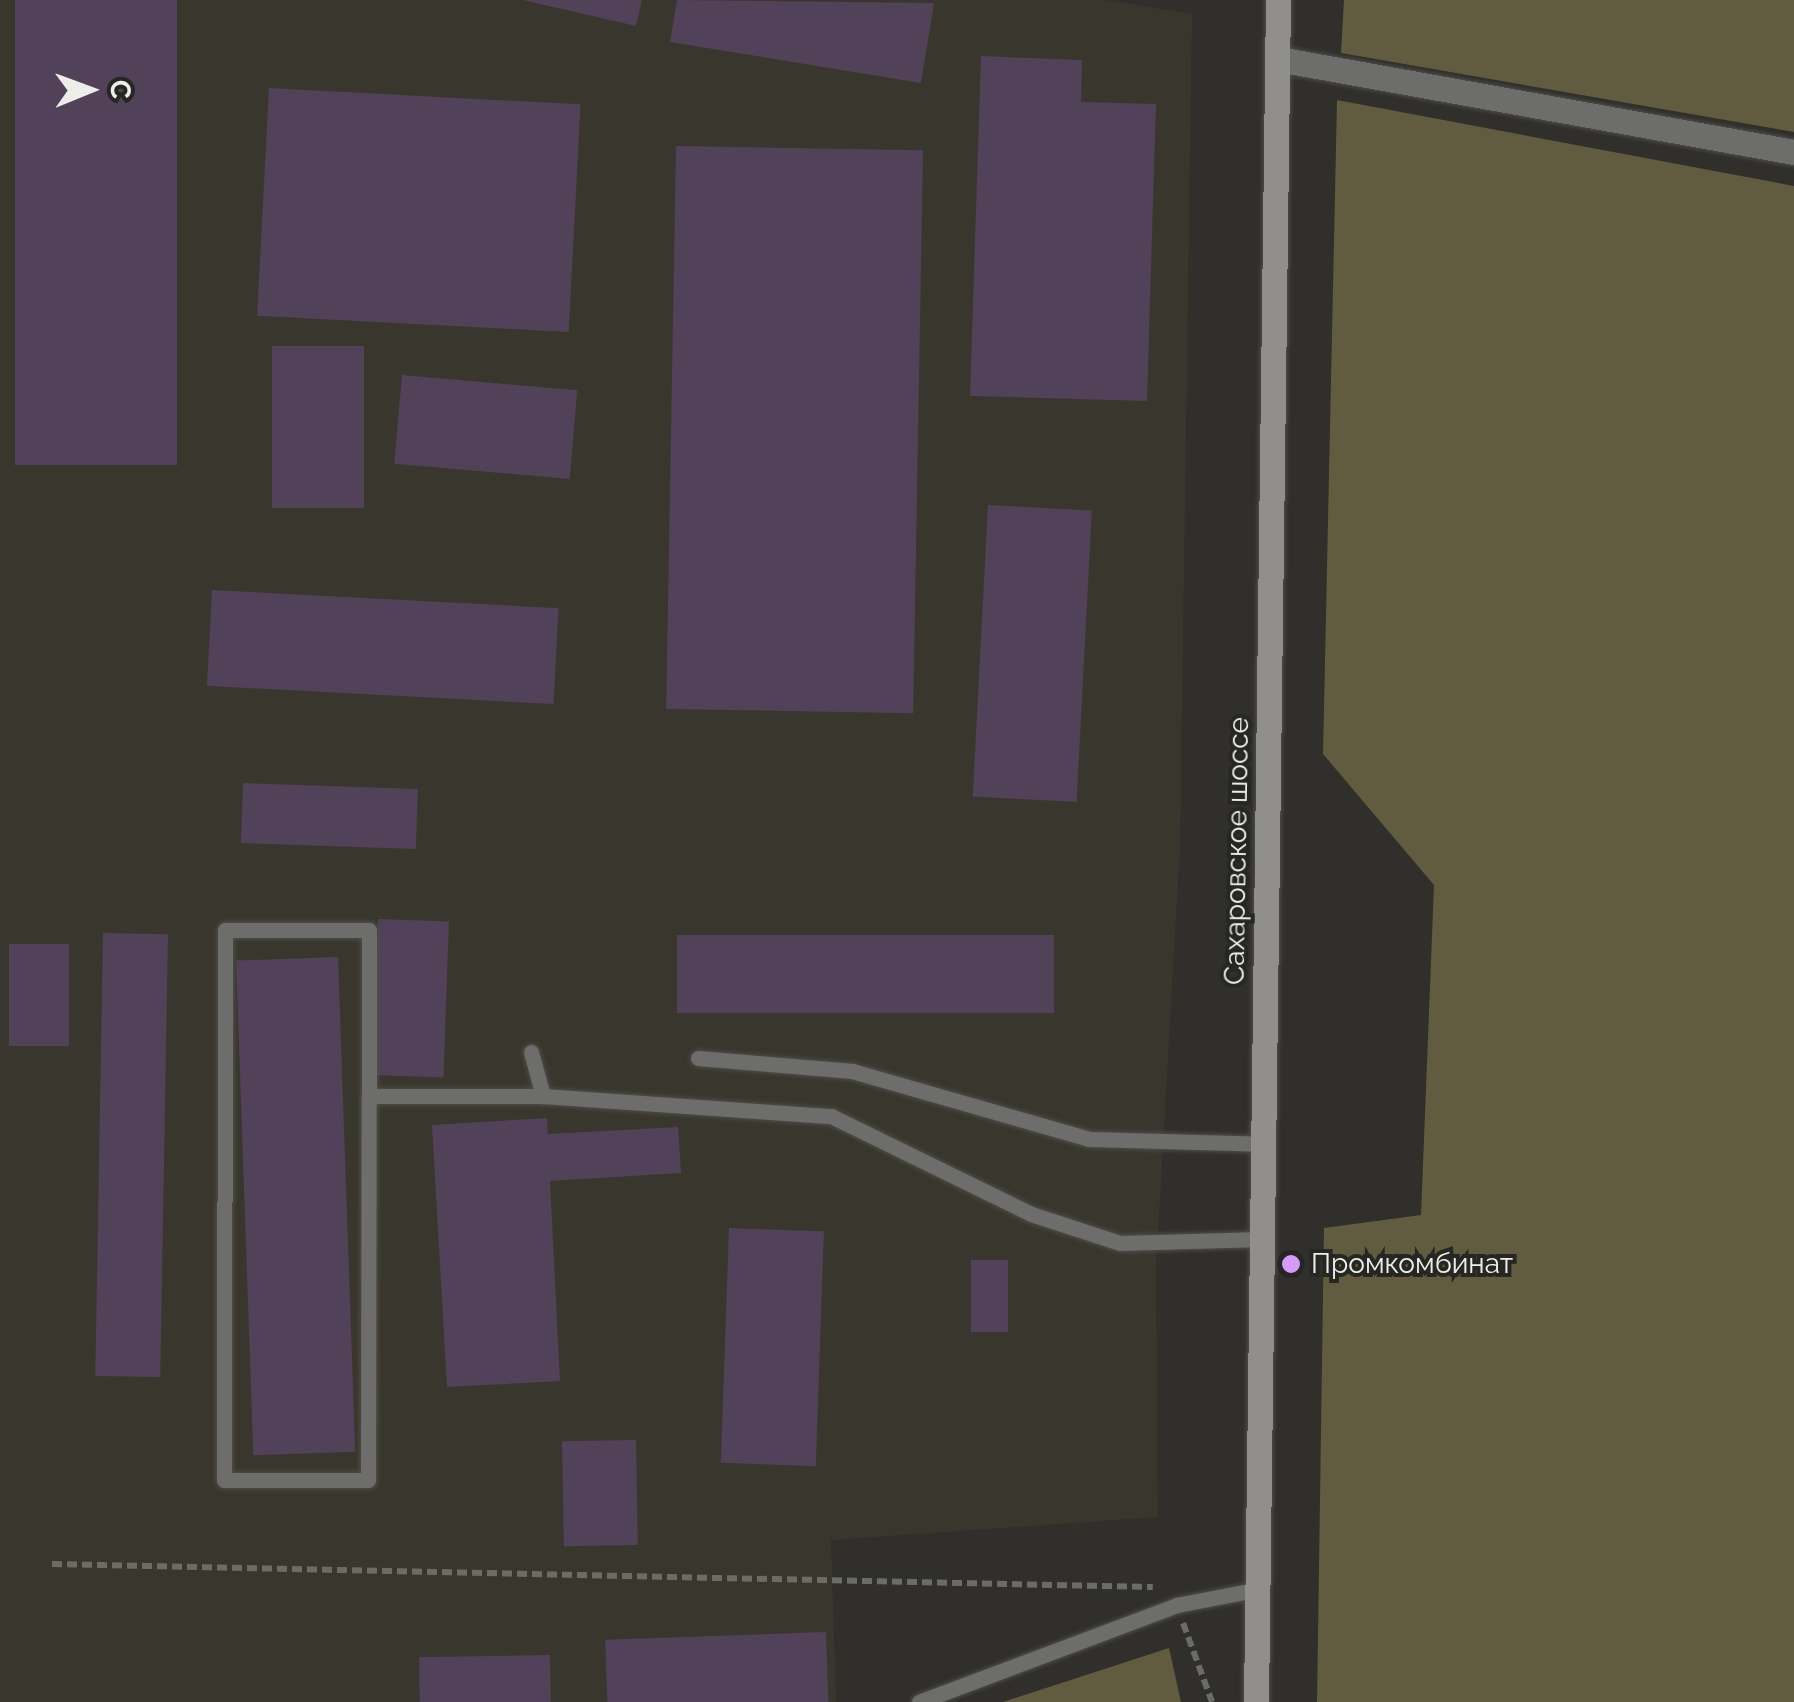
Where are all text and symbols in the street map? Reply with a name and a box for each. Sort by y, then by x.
north arrow [40,40,140,140]
text: С [104,80,137,99]
street label: Сахаровское шоссе [1218,717,1256,985]
place label: Промкомбинат [1311,1247,1513,1281]
marker: Промкомбинат [1280,1253,1302,1275]

